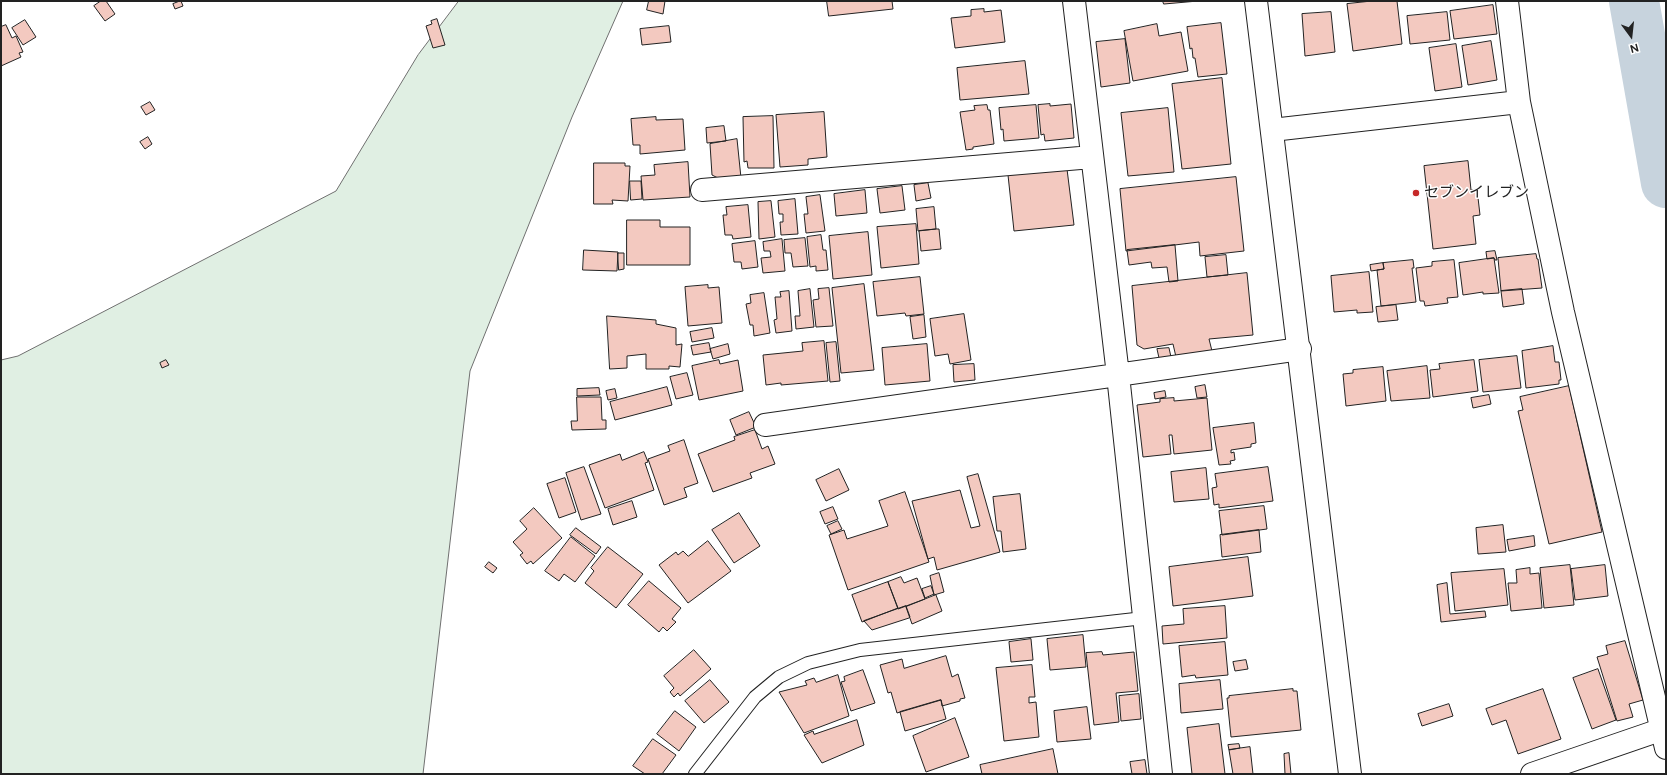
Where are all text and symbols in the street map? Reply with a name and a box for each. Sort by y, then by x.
north arrow [1611,16,1651,56]
text: N [1628,41,1640,55]
place label: セブンイレブン [1424,184,1529,202]
marker: セブンイレブン [1411,188,1421,198]

